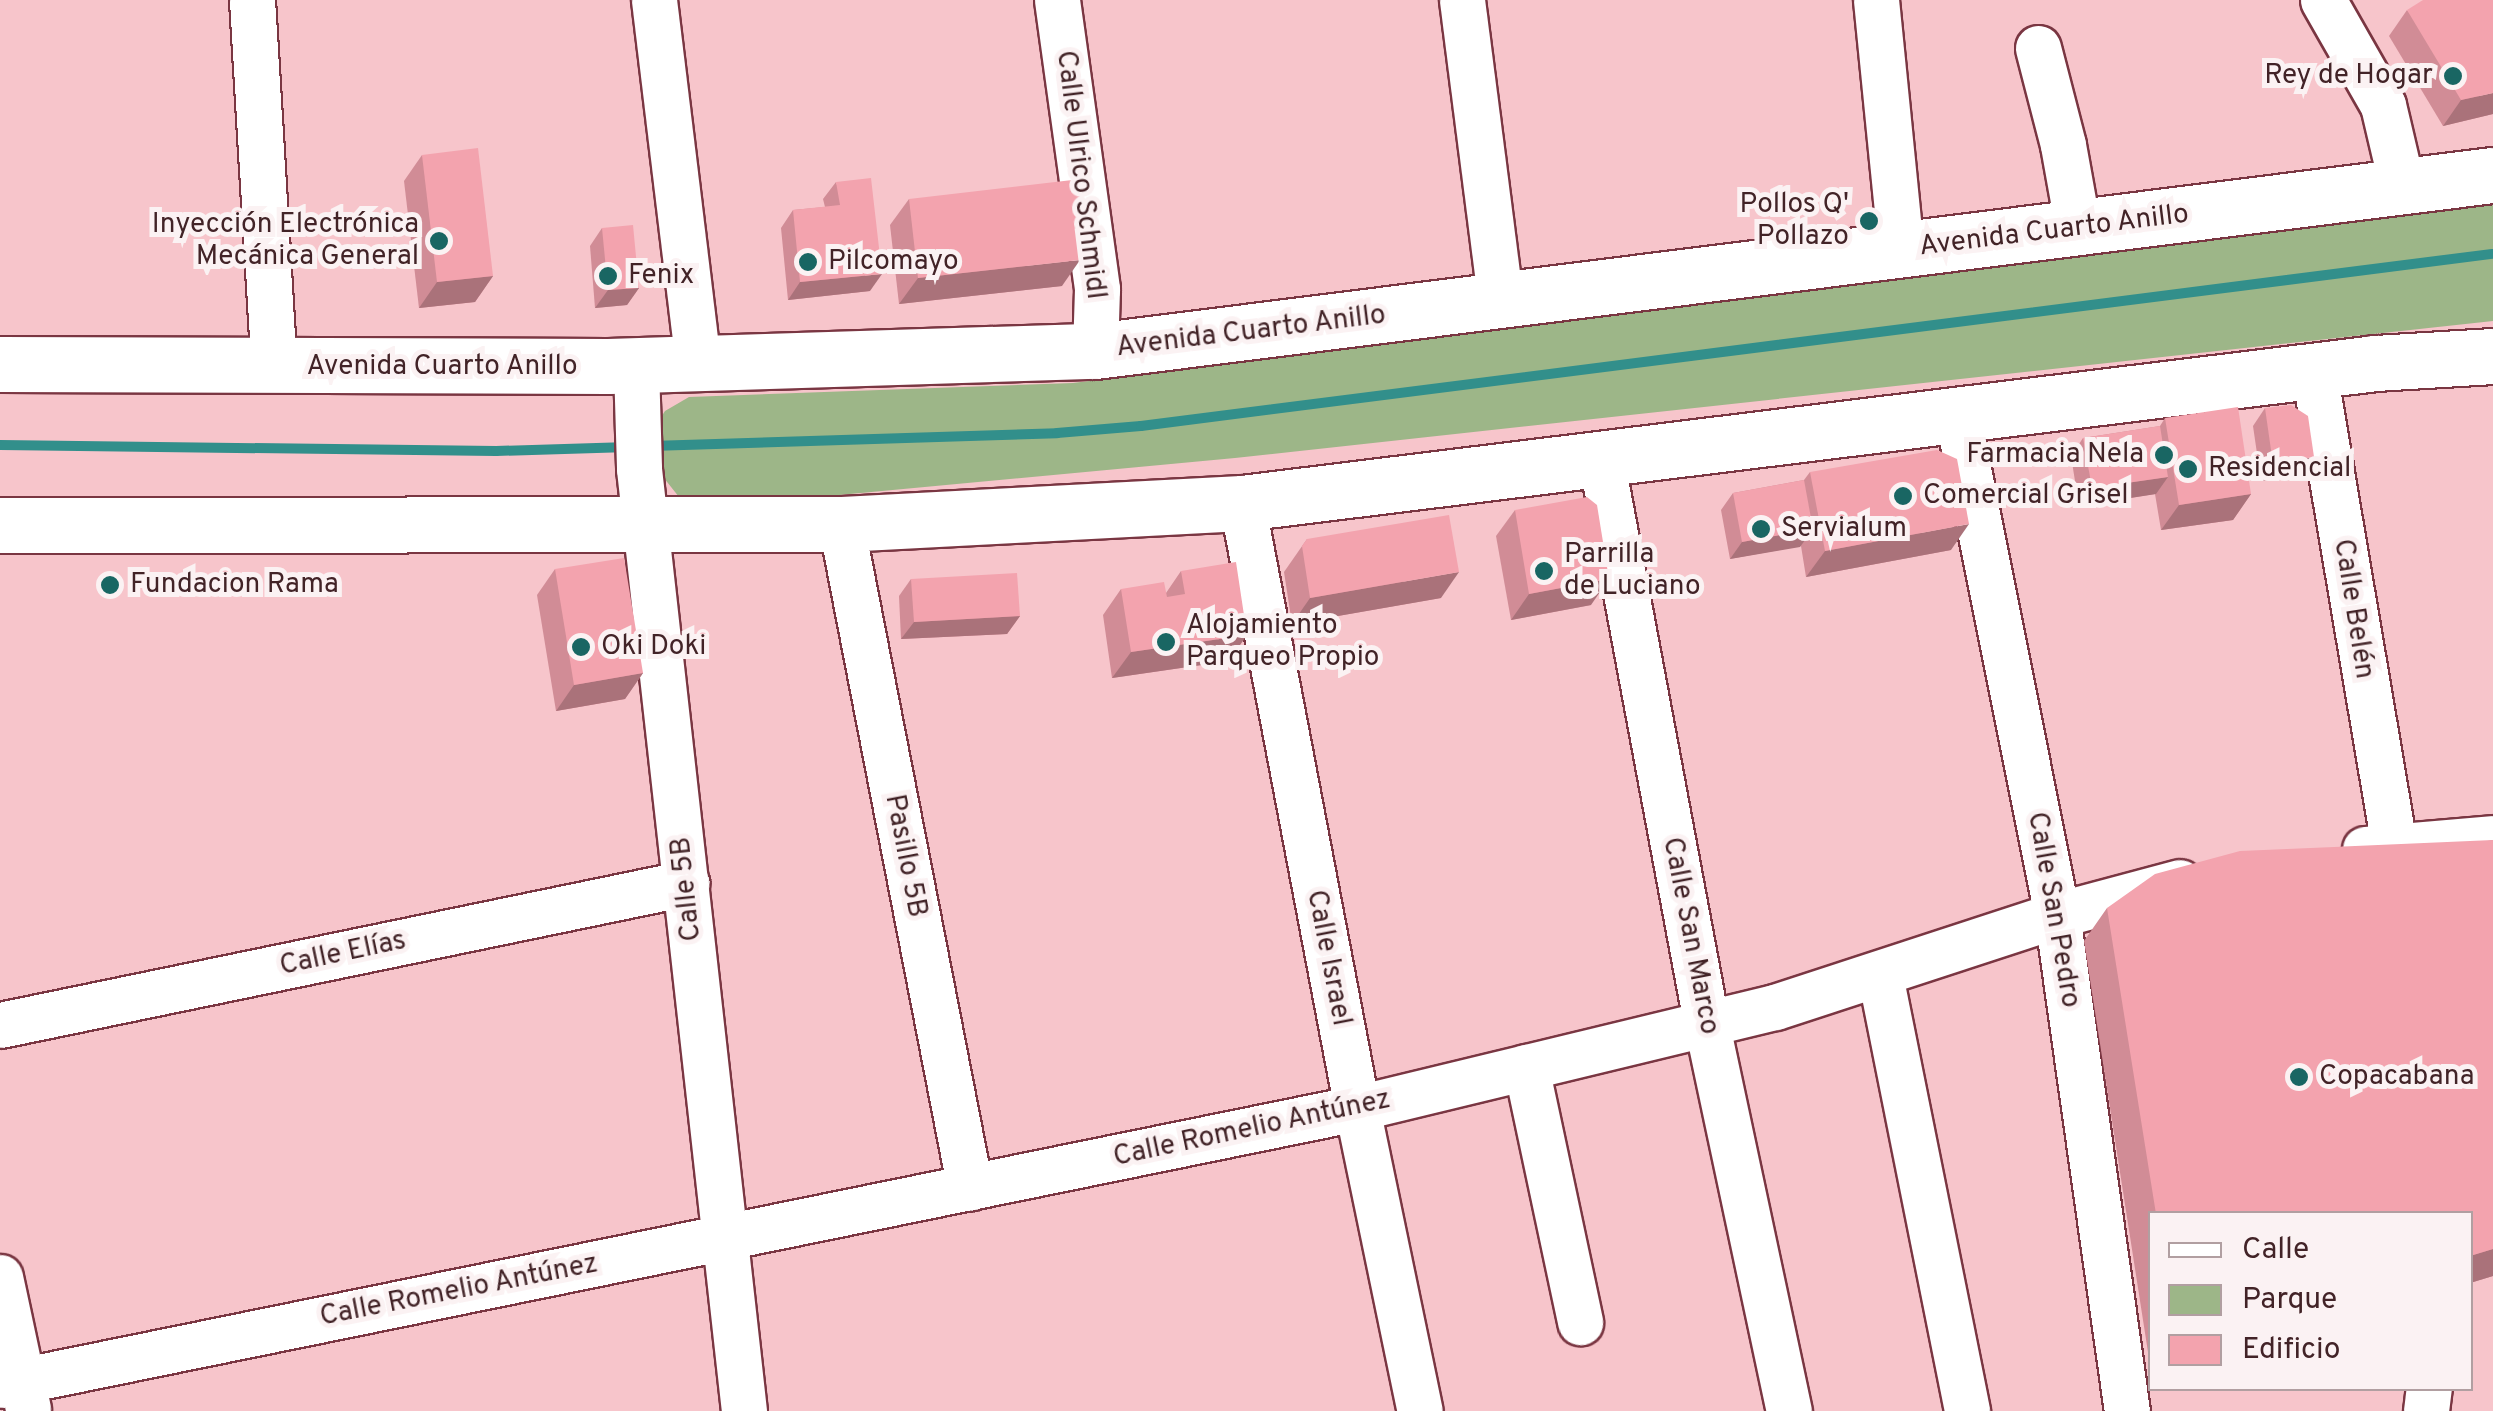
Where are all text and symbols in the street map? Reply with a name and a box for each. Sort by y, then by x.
street label: Calle Ulrico Schmidl [1048,49,1112,301]
place label: Rey de Hogar [2264,59,2433,93]
marker: Rey de Hogar [2442,65,2464,87]
place label: Pollos Q' Pollazo [1739,188,1849,254]
street label: Avenida Cuarto Anillo [1917,198,2191,264]
place label: Inyección Electrónica Mecánica General [152,208,419,274]
marker: Pollos Q' Pollazo [1858,210,1880,232]
marker: Inyección Electrónica Mecánica General [428,230,450,252]
place label: Pilcomayo [828,245,959,279]
marker: Pilcomayo [797,251,819,273]
place label: Fenix [628,259,694,293]
marker: Fenix [597,265,619,287]
street label: Avenida Cuarto Anillo [1114,299,1388,365]
street label: Avenida Cuarto Anillo [306,350,578,384]
place label: Farmacia Nela [1966,438,2144,472]
marker: Farmacia Nela [2153,444,2175,466]
place label: Residencial [2208,452,2351,486]
marker: Residencial [2177,458,2199,480]
place label: Comercial Grisel [1923,479,2129,513]
marker: Comercial Grisel [1892,485,1914,507]
place label: Servialum [1781,512,1907,546]
marker: Servialum [1750,518,1772,540]
street label: Calle Belén [2325,537,2381,681]
place label: Parrilla de Luciano [1564,538,1701,604]
marker: Parrilla de Luciano [1533,560,1555,582]
place label: Fundacion Rama [130,568,339,602]
marker: Fundacion Rama [99,574,121,596]
place label: Alojamiento Parqueo Propio [1186,609,1379,675]
place label: Oki Doki [601,630,706,664]
marker: Alojamiento Parqueo Propio [1155,631,1177,653]
marker: Oki Doki [570,636,592,658]
street label: Pasillo 5B [877,792,933,920]
street label: Calle San Pedro [2019,809,2087,1011]
street label: Calle 5B [665,835,709,943]
street label: Calle San Marco [1654,835,1726,1037]
street label: Calle Israel [1298,887,1358,1029]
street label: Calle Elías [277,924,409,984]
place label: Copacabana [2319,1060,2474,1094]
marker: Copacabana [2288,1066,2310,1088]
street label: Calle Romelio Antúnez [1110,1083,1394,1175]
legend [2148,1211,2473,1391]
text: Calle [2242,1232,2309,1269]
street label: Calle Romelio Antúnez [317,1247,601,1335]
text: Parque [2242,1282,2337,1319]
text: Edificio [2242,1332,2340,1369]

